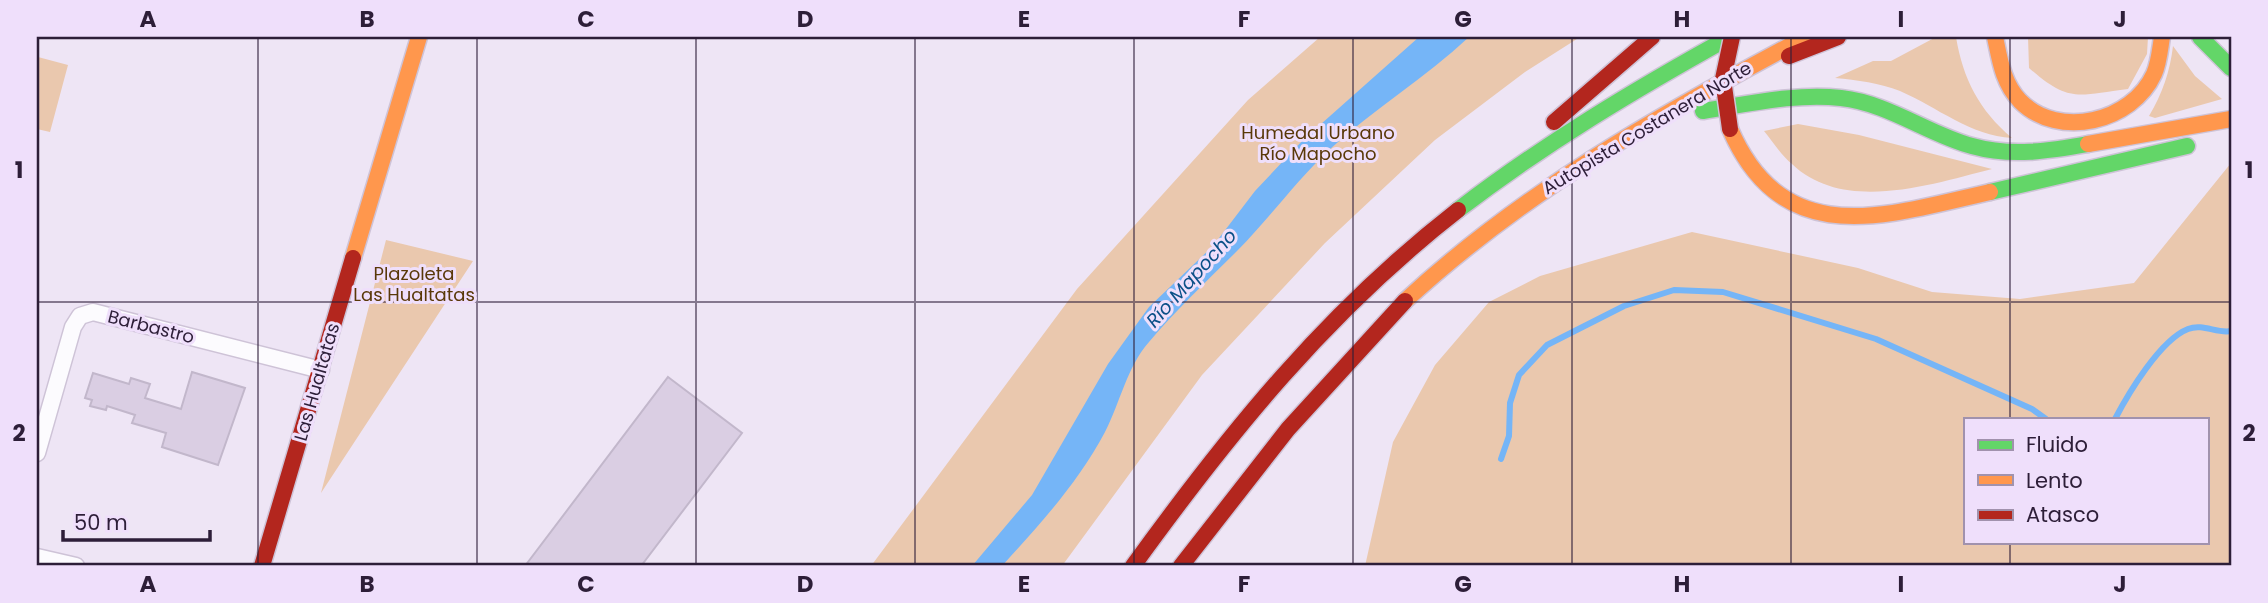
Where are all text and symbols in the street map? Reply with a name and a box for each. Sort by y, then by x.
text: A [140,3,157,35]
text: B [359,3,375,35]
text: C [577,3,595,35]
text: D [797,3,813,35]
text: E [1018,3,1030,35]
text: F [1238,3,1250,35]
text: G [1454,3,1472,35]
text: H [1674,3,1690,35]
text: I [1898,3,1904,35]
text: J [2113,3,2127,35]
street label: Autopista Costanera Norte [1538,55,1756,200]
park label: Humedal Urbano Río Mapocho [1241,120,1395,166]
text: 1 [15,154,23,186]
text: 1 [2245,154,2253,186]
water label: Río Mapocho [1140,223,1243,333]
park label: Plazoleta Las Hualtatas [353,261,475,307]
street label: Barbastro [105,304,197,349]
street label: Las Hualtatas [288,320,345,444]
text: 2 [12,417,26,449]
text: 2 [2242,417,2256,449]
legend [1964,418,2208,544]
text: Fluido [2026,430,2088,459]
text: Lento [2026,466,2083,495]
scale bar [63,498,210,542]
text: Atasco [2026,500,2099,529]
text: 50 m [74,508,128,537]
text: A [140,568,157,600]
text: B [359,568,375,600]
text: C [577,568,595,600]
text: D [797,568,813,600]
text: E [1018,568,1030,600]
text: F [1238,568,1250,600]
text: G [1454,568,1472,600]
text: H [1674,568,1690,600]
text: I [1898,568,1904,600]
text: J [2113,568,2127,600]

